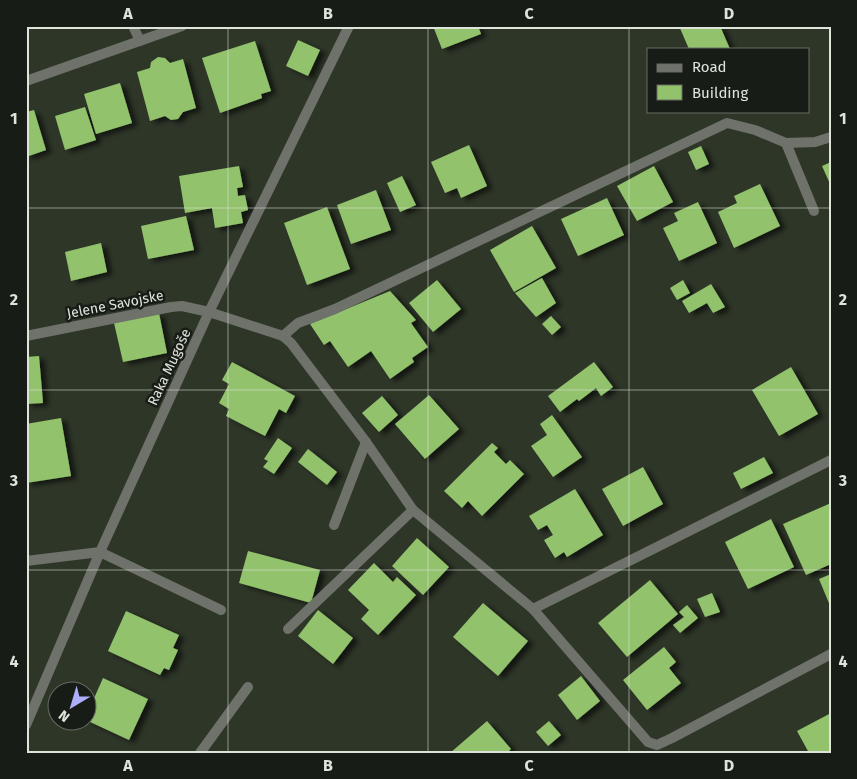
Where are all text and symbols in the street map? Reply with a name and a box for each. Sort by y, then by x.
text: A [122,4,133,23]
text: B [323,4,333,23]
text: C [524,4,534,23]
text: D [724,4,734,23]
legend [647,48,810,112]
text: Road [692,58,727,76]
text: Building [692,84,748,102]
text: 1 [10,109,18,128]
text: 1 [839,109,847,128]
street label: Jelene Savojske [65,287,165,322]
text: 2 [10,290,18,309]
text: 2 [839,290,847,309]
street label: Raka Mugoše [144,326,195,408]
text: 3 [9,471,18,490]
text: 3 [838,471,847,490]
text: 4 [9,652,19,671]
text: 4 [838,652,848,671]
north arrow [48,682,98,732]
text: N [55,706,73,725]
text: A [122,756,133,775]
text: B [323,756,333,775]
text: C [524,756,534,775]
text: D [724,756,734,775]

